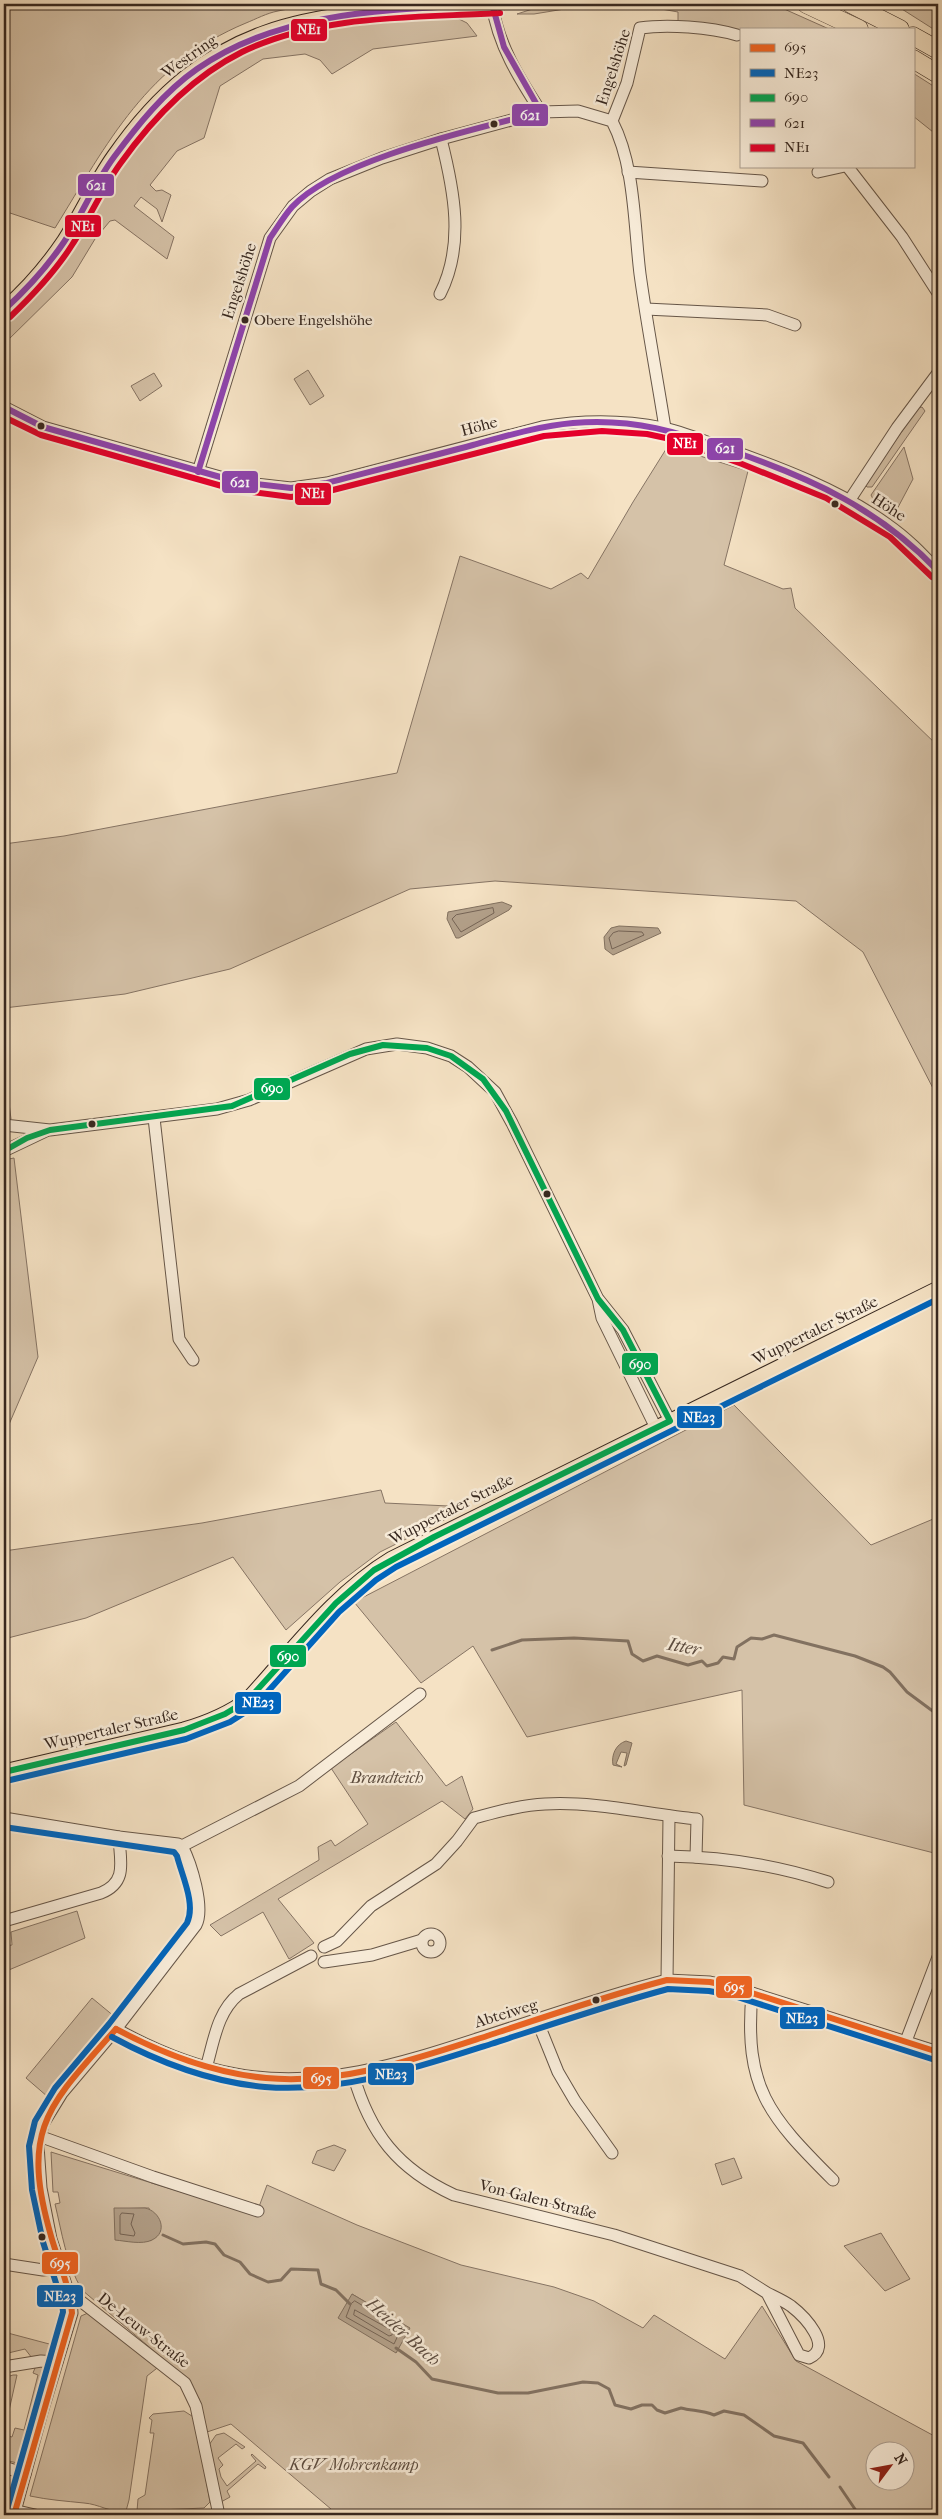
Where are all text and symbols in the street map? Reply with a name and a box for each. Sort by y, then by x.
line badge: NE1 [290,18,328,42]
text: NE1 [297,21,321,38]
street label: Engelshöhe [592,26,634,108]
legend [740,28,914,168]
street label: Westring [157,30,221,83]
text: 695 [784,38,806,56]
text: NE23 [784,64,818,82]
text: 690 [784,88,808,106]
line badge: 621 [511,103,549,127]
text: 621 [520,107,540,124]
text: 621 [784,114,805,132]
unlabelled marker [489,119,499,129]
text: NE1 [784,138,810,156]
line badge: 621 [77,173,115,197]
text: 621 [86,177,106,194]
line badge: NE1 [64,214,102,238]
text: NE1 [71,218,95,235]
street label: Engelshöhe [218,240,260,322]
place label: Obere Engelshöhe [254,311,373,329]
marker: Obere Engelshöhe [240,315,250,325]
street label: Höhe [459,412,500,440]
unlabelled marker [36,421,46,431]
line badge: NE1 [666,432,704,456]
text: NE1 [673,435,697,452]
line badge: 621 [706,437,744,461]
text: 621 [715,440,735,457]
line badge: 621 [221,470,259,494]
text: 621 [230,474,250,491]
line badge: NE1 [294,482,332,506]
text: NE1 [301,485,325,502]
street label: Höhe [868,489,910,525]
unlabelled marker [830,499,840,509]
line badge: 690 [253,1077,291,1101]
text: 690 [261,1080,284,1097]
unlabelled marker [87,1119,97,1129]
unlabelled marker [542,1189,552,1199]
street label: Wuppertaler Straße [748,1291,881,1369]
line badge: 690 [621,1352,659,1376]
text: 690 [629,1356,652,1373]
line badge: NE23 [676,1405,723,1429]
text: NE23 [683,1409,715,1426]
street label: Wuppertaler Straße [385,1469,516,1549]
water label: Itter [665,1634,704,1661]
line badge: 690 [269,1644,307,1668]
text: 690 [277,1648,300,1665]
line badge: NE23 [234,1691,282,1715]
text: NE23 [242,1694,274,1711]
street label: Wuppertaler Straße [41,1704,180,1754]
park label: Brandteich [349,1768,424,1787]
line badge: 695 [715,1975,753,1999]
text: 695 [724,1979,744,1996]
street label: Abteiweg [471,1994,540,2032]
unlabelled marker [591,1995,601,2005]
line badge: NE23 [779,2006,826,2030]
text: NE23 [786,2010,818,2027]
line badge: NE23 [367,2062,415,2086]
line badge: 695 [302,2066,340,2090]
text: NE23 [375,2066,407,2083]
text: 695 [311,2070,331,2087]
street label: Von-Galen-Straße [476,2175,599,2223]
unlabelled marker [37,2232,47,2242]
line badge: 695 [41,2251,79,2275]
text: 695 [50,2255,70,2272]
line badge: NE23 [36,2284,84,2308]
text: NE23 [44,2288,76,2305]
street label: De-Leuw-Straße [94,2288,194,2372]
water label: Heider Bach [361,2293,444,2371]
north arrow [864,2442,914,2492]
text: N [891,2450,911,2469]
park label: KGV Mohrenkamp [288,2455,419,2474]

